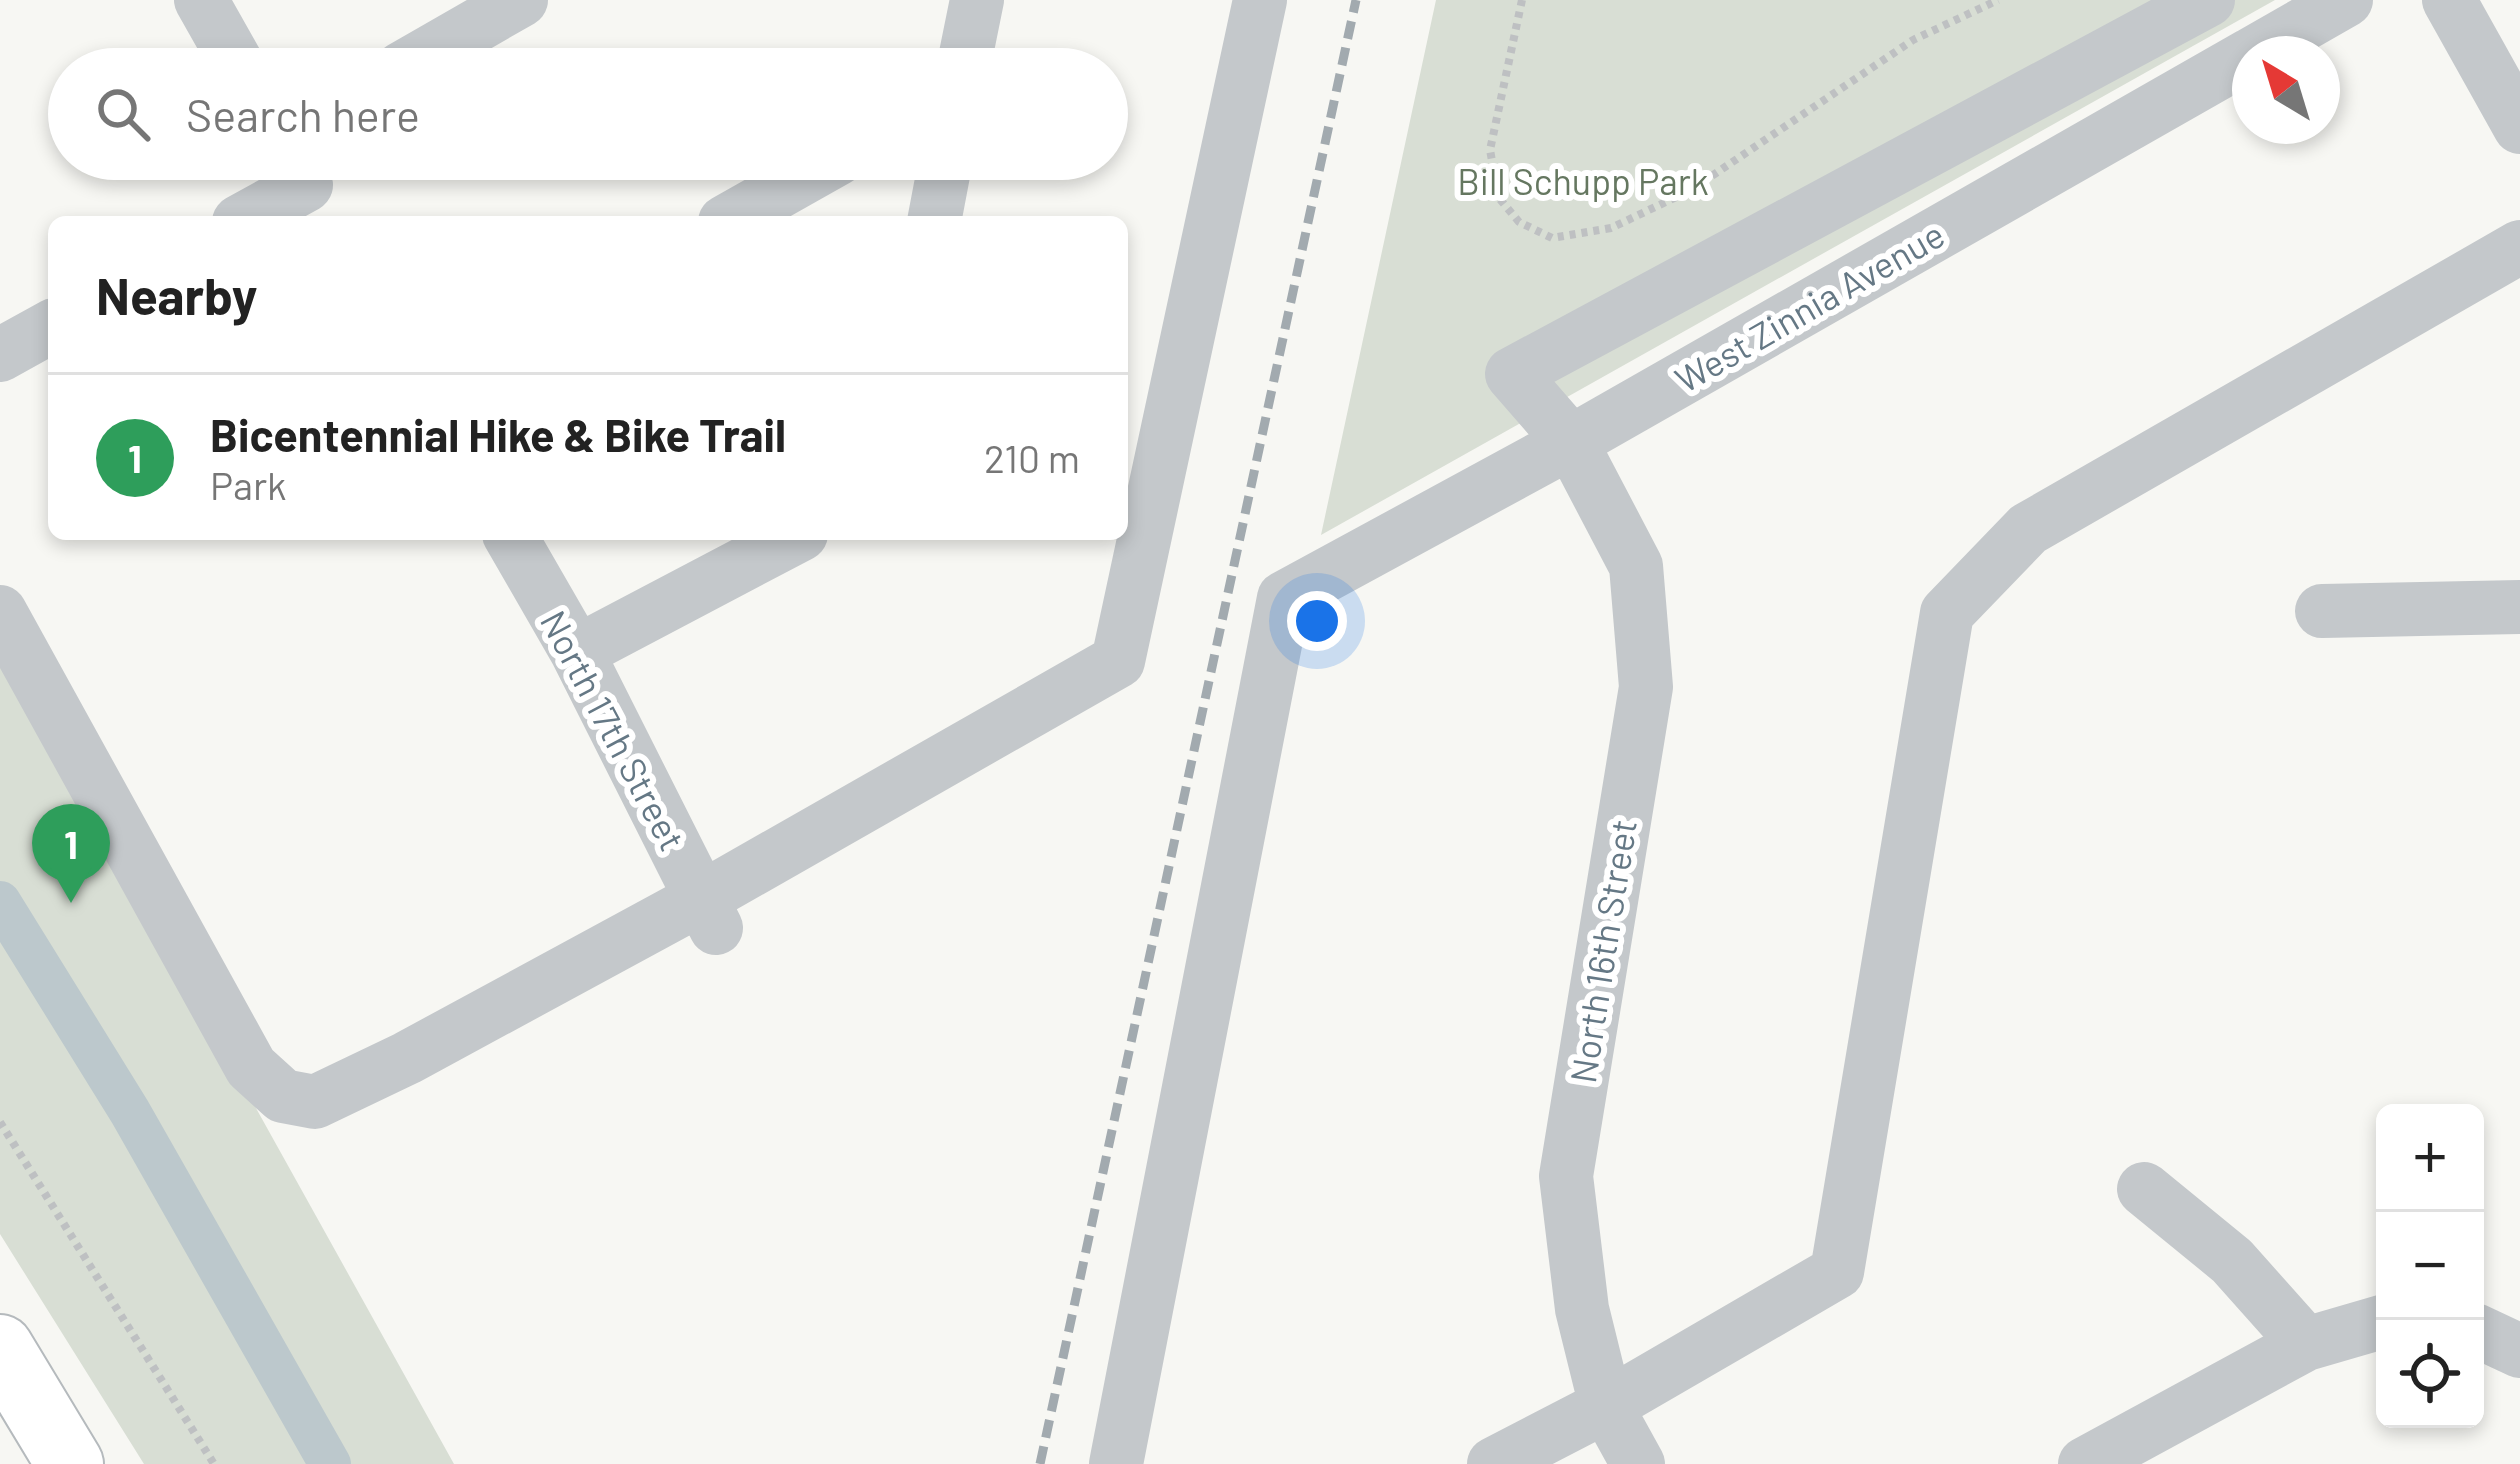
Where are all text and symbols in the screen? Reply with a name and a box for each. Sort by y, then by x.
north arrow [2232,36,2340,144]
search box [48,48,1128,180]
icon: search [90,81,156,147]
text: Search here [186,87,420,141]
park label: Bill Schupp Park [1457,159,1709,202]
street label: West Zinnia Avenue [1667,212,1951,400]
text: Nearby [96,264,257,325]
text: Bicentennial Hike & Bike Trail [210,407,786,461]
text: 1 [128,434,142,481]
text: 210 m [984,434,1080,481]
text: Park [210,461,287,508]
your location [1287,591,1347,651]
street label: North 17th Street [533,603,695,857]
pin: 1 [32,804,110,903]
street label: North 16th Street [1560,816,1644,1086]
map controls [2376,1104,2484,1428]
button: + [2376,1104,2484,1212]
button: − [2376,1212,2484,1320]
button: locate [2376,1320,2484,1428]

